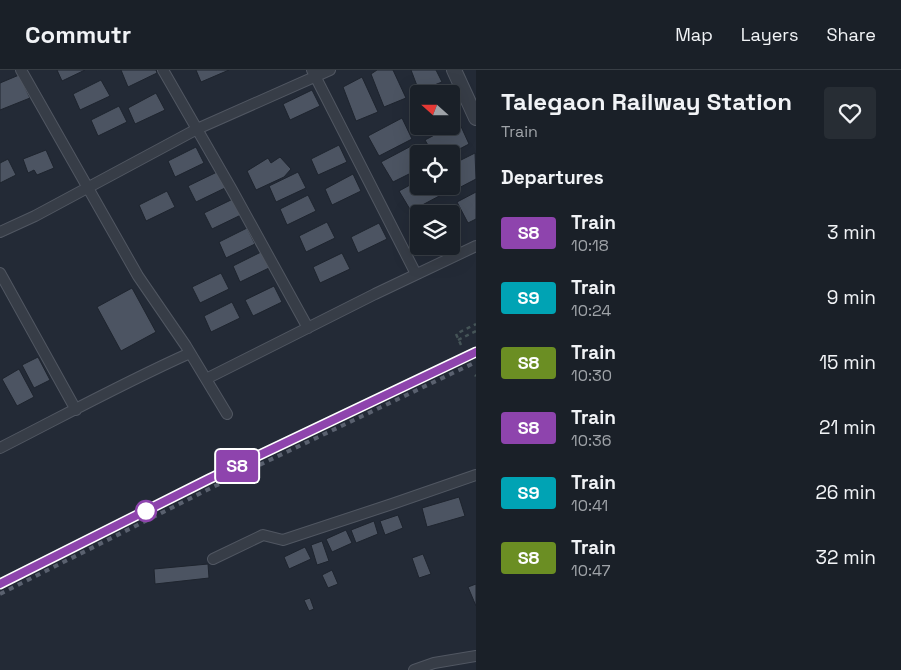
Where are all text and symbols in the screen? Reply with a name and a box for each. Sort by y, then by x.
text: Commutr [25,19,131,50]
text: Map [675,23,713,46]
text: Layers [741,23,798,46]
text: Share [826,23,876,46]
north arrow [410,85,460,135]
map controls [410,85,460,255]
text: Talegaon Railway Station [501,86,792,117]
button: heart [824,87,876,139]
text: Train [501,121,538,142]
button: locate [410,145,460,195]
text: Departures [501,165,604,190]
button: layers [410,205,460,255]
text: Train [571,210,616,235]
text: 3 min [827,220,876,245]
text: S8 [518,221,539,244]
text: 10:18 [571,235,609,256]
text: Train [571,275,616,300]
text: 9 min [827,285,876,310]
text: S9 [517,286,540,309]
text: 10:24 [571,300,611,321]
text: Train [571,340,616,365]
text: 15 min [819,350,876,375]
text: S8 [518,351,539,374]
text: 10:30 [571,365,612,386]
text: Train [571,405,616,430]
text: 21 min [819,415,876,440]
text: S8 [518,416,539,439]
text: 10:36 [571,430,611,451]
line badge: S8 [214,450,260,482]
text: S8 [226,454,248,477]
text: Train [571,470,616,495]
text: 26 min [815,480,876,505]
text: S9 [517,481,540,504]
text: 10:41 [571,495,608,516]
unlabelled marker [135,500,157,522]
text: Train [571,535,616,560]
text: 32 min [816,545,876,570]
text: S8 [518,546,539,569]
text: 10:47 [571,560,611,581]

